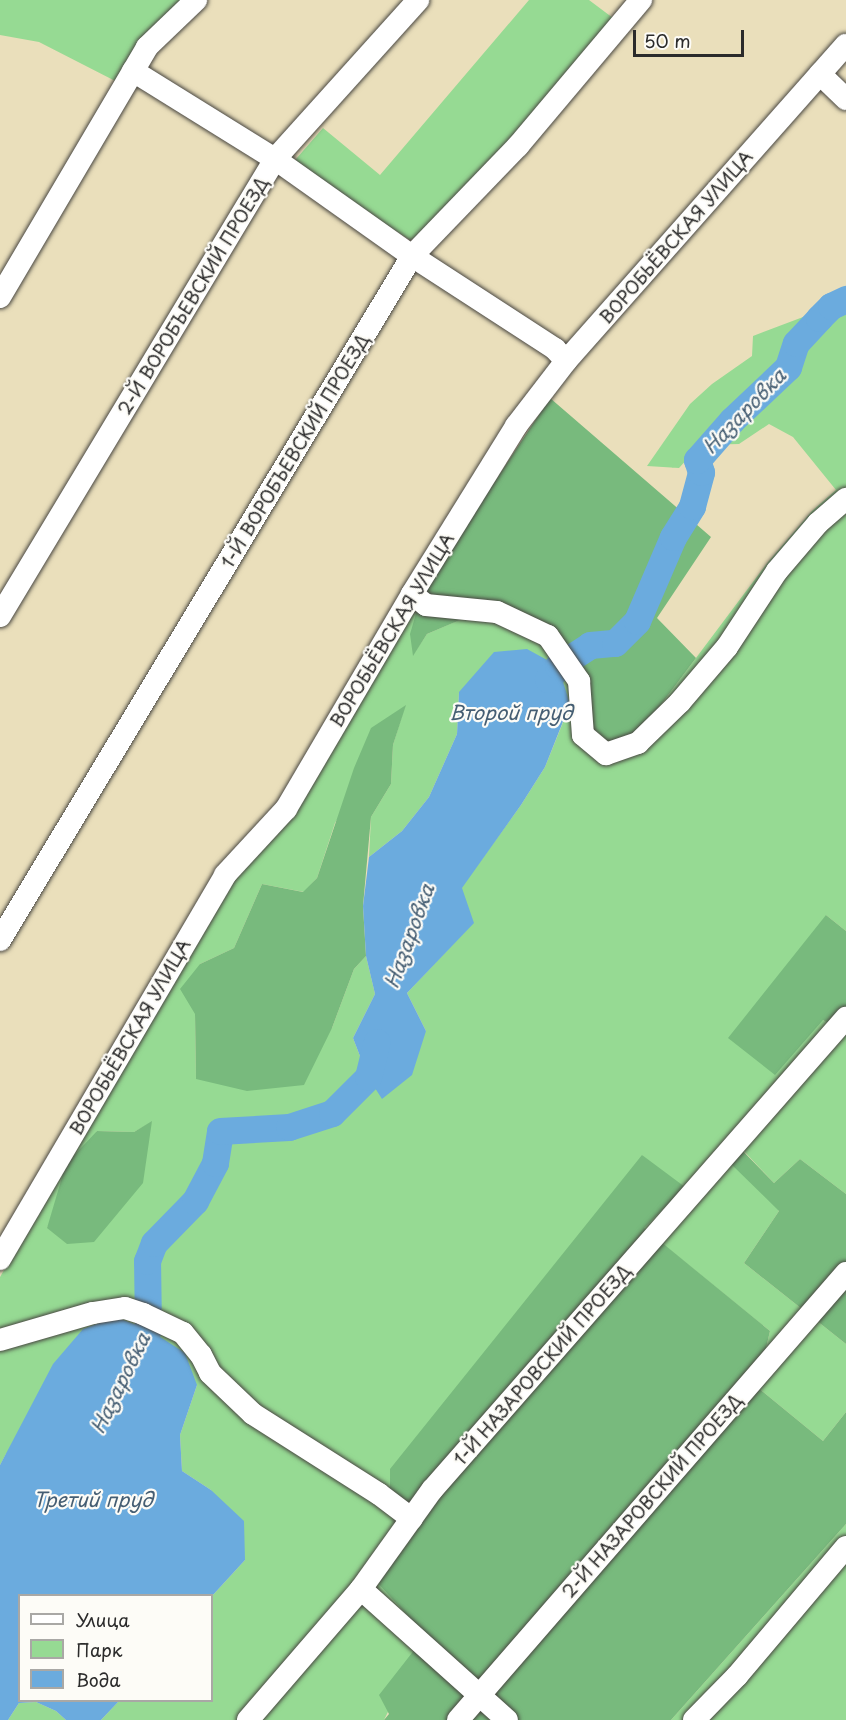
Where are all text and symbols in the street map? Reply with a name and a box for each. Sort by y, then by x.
scale bar [636,18,747,56]
text: 50 m [644,27,691,54]
street label: ВОРОБЬЁВСКАЯ УЛИЦА [595,146,757,328]
street label: 2-Й ВОРОБЪЕВСКИЙ ПРОЕЗД [113,172,273,420]
street label: 1-Й ВОРОБЪЕВСКИЙ ПРОЕЗД [216,329,374,573]
water label: Назаровка [698,363,790,459]
street label: ВОРОБЬЁВСКАЯ УЛИЦА [325,529,459,731]
water label: Второй пруд [449,700,573,724]
water label: Назаровка [379,881,439,991]
street label: ВОРОБЬЁВСКАЯ УЛИЦА [65,935,195,1139]
street label: 1-Й НАЗАРОВСКИЙ ПРОЕЗД [449,1260,635,1470]
water label: Назаровка [85,1329,155,1437]
street label: 2-Й НАЗАРОВСКИЙ ПРОЕЗД [557,1389,747,1603]
water label: Третий пруд [33,1487,153,1511]
legend [18,1594,213,1702]
text: Улица [76,1606,130,1633]
text: Парк [76,1636,122,1663]
text: Вода [76,1666,121,1693]

